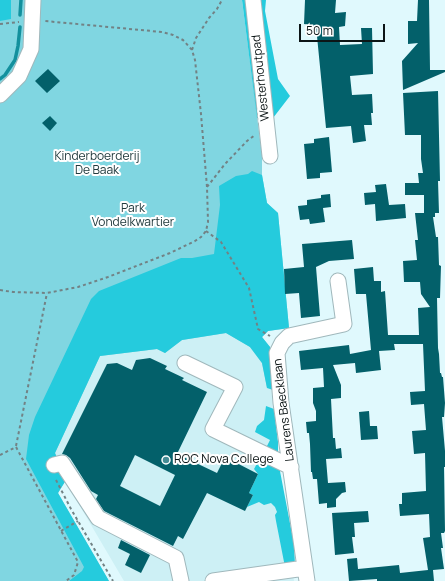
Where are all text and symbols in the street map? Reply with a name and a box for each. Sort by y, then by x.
scale bar [301,16,387,42]
text: 50 m [306,22,333,39]
street label: Westerhoutpad [249,34,273,122]
park label: Kinderboerderij De Baak [54,150,140,178]
park label: Park Vondelkwartier [92,202,174,230]
street label: Laurens Baecklaan [271,358,297,462]
place label: ROC Nova College [174,453,274,467]
marker: ROC Nova College [161,455,171,465]

